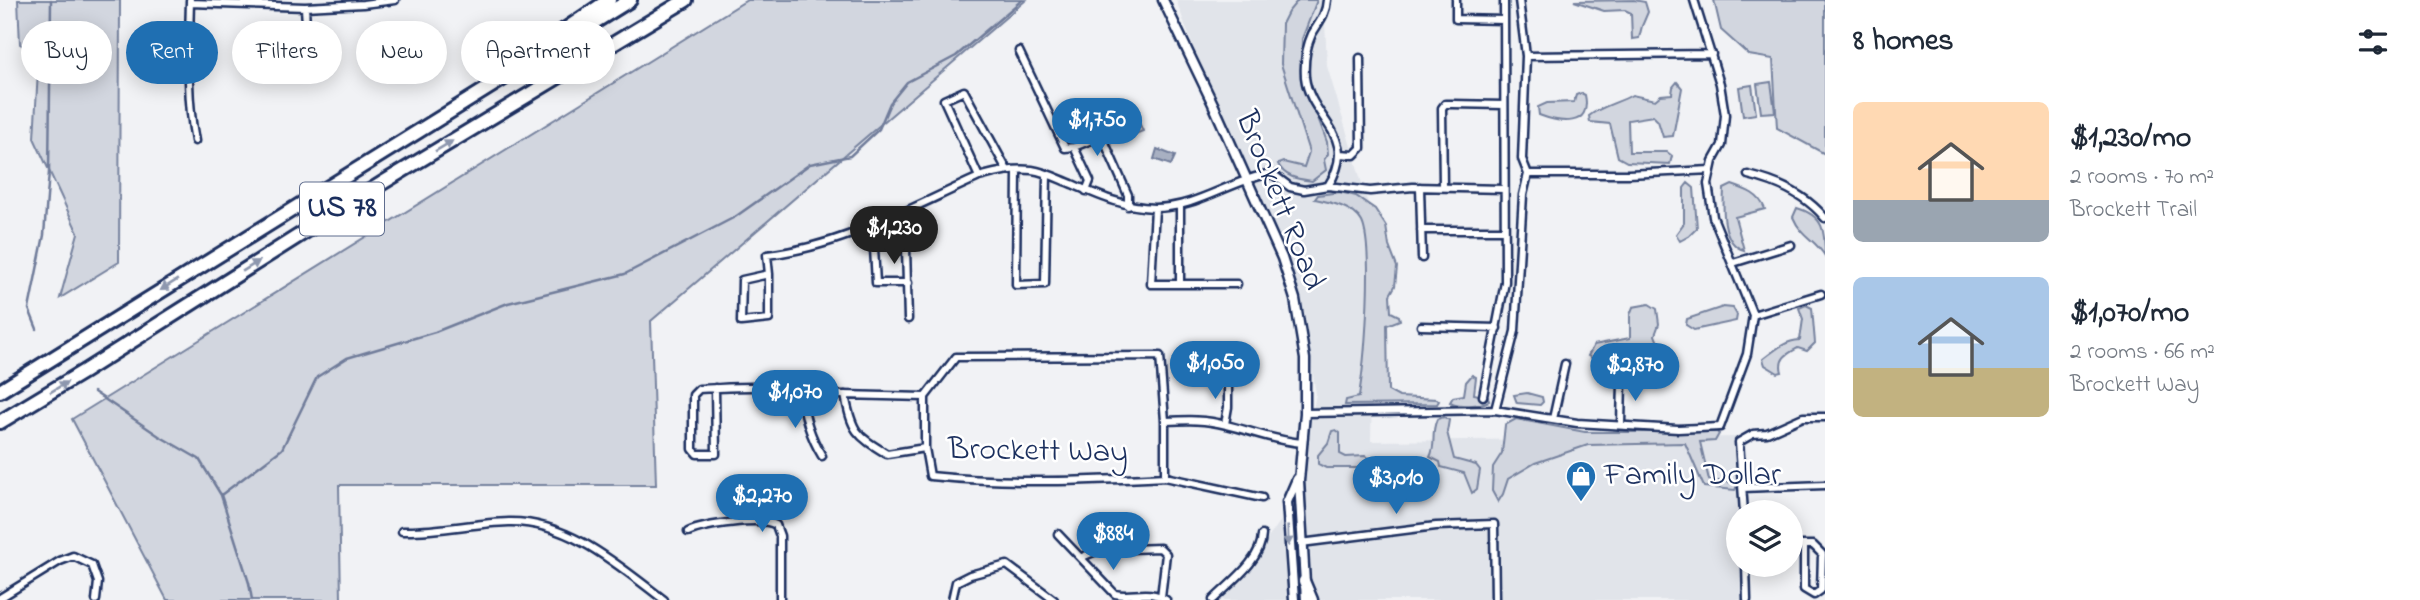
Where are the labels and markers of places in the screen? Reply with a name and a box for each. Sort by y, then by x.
pin: $1,750 [1040,99,1154,158]
pin: $1,230 [837,206,951,266]
pin: $1,050 [1158,342,1272,401]
pin: $2,870 [1578,344,1692,403]
pin: $1,070 [738,370,852,430]
place label: Family Dollar [1603,453,1781,500]
pin: $3,010 [1339,456,1453,516]
shop icon: Family Dollar [1564,459,1598,503]
pin: $2,270 [705,475,819,534]
pin: $884 [1072,512,1154,572]

